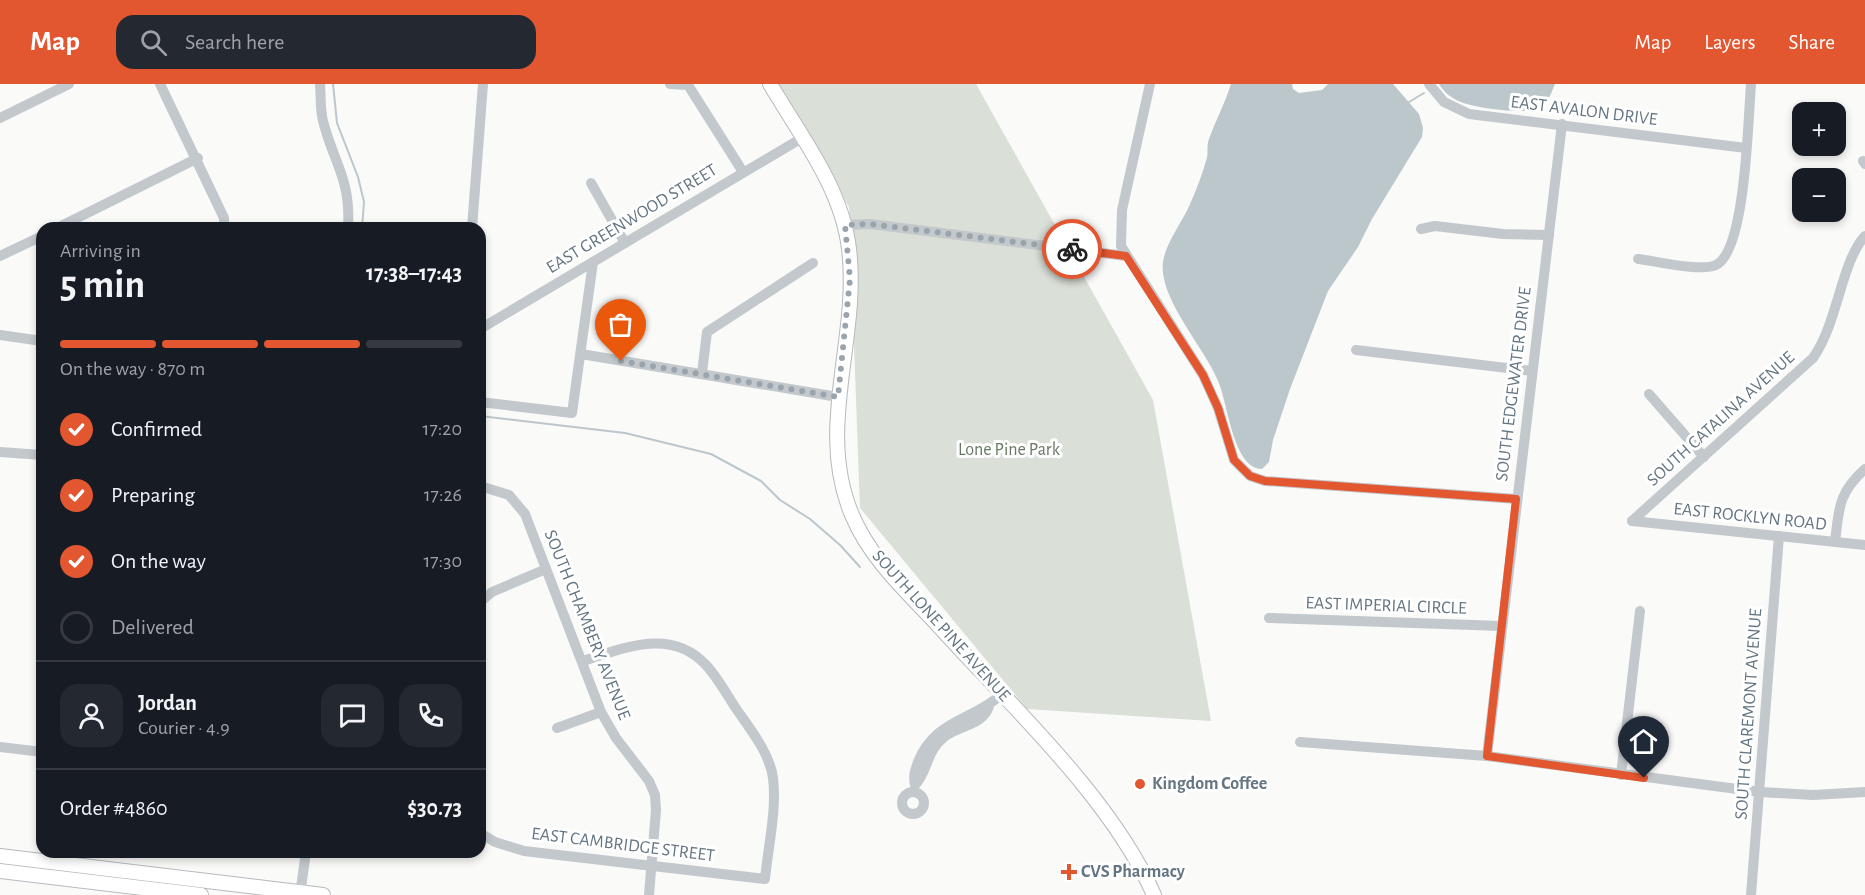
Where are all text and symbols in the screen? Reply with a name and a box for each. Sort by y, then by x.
search box [116,15,536,69]
icon: search [137,26,170,59]
text: Map [30,28,80,56]
text: Search here [185,31,284,53]
text: Map [1635,32,1671,53]
text: Layers [1704,32,1755,53]
text: Share [1788,32,1835,53]
street label: EAST AVALON DRIVE [1510,93,1659,129]
map controls [1792,102,1846,222]
button: + [1792,102,1846,156]
street label: EAST GREENWOOD STREET [544,161,721,277]
button: − [1792,168,1846,222]
courier [1042,219,1102,279]
icon: bike [1056,233,1089,266]
text: Arriving in [60,241,141,261]
text: 17:38–17:43 [366,262,462,284]
text: 5 min [60,266,145,305]
street label: SOUTH EDGEWATER DRIVE [1493,286,1535,482]
pin [595,299,646,361]
icon: bag [604,308,637,341]
street label: SOUTH CATALINA AVENUE [1644,348,1798,490]
text: On the way · 870 m [60,359,205,379]
icon: check [60,413,93,446]
text: Confirmed [111,418,202,440]
text: 17:20 [423,419,462,439]
park label: Lone Pine Park [958,441,1061,459]
icon: check [60,479,93,512]
text: Preparing [111,484,195,506]
text: 17:26 [424,485,462,505]
street label: EAST ROCKLYN ROAD [1673,500,1827,534]
street label: SOUTH CHAMBERY AVENUE [541,528,633,723]
icon: check [60,545,93,578]
street label: SOUTH LONE PINE AVENUE [868,547,1014,705]
text: On the way [111,550,206,572]
text: 17:30 [423,551,462,571]
street label: EAST IMPERIAL CIRCLE [1305,594,1467,618]
street label: SOUTH CLAREMONT AVENUE [1733,607,1765,820]
text: Delivered [111,616,194,638]
button: person [60,684,123,747]
button: chat [321,684,384,747]
button: phone [399,684,462,747]
text: Jordan [138,692,197,714]
pin [1618,716,1669,778]
text: Courier · 4.9 [138,718,230,738]
icon: home [1627,725,1660,758]
place label: Kingdom Coffee [1152,775,1267,793]
marker: Kingdom Coffee [1133,777,1147,791]
text: Order #4860 [60,797,168,819]
text: $30.73 [407,797,462,819]
street label: EAST CAMBRIDGE STREET [530,825,716,865]
place label: CVS Pharmacy [1081,863,1186,881]
marker: CVS Pharmacy [1062,865,1076,879]

